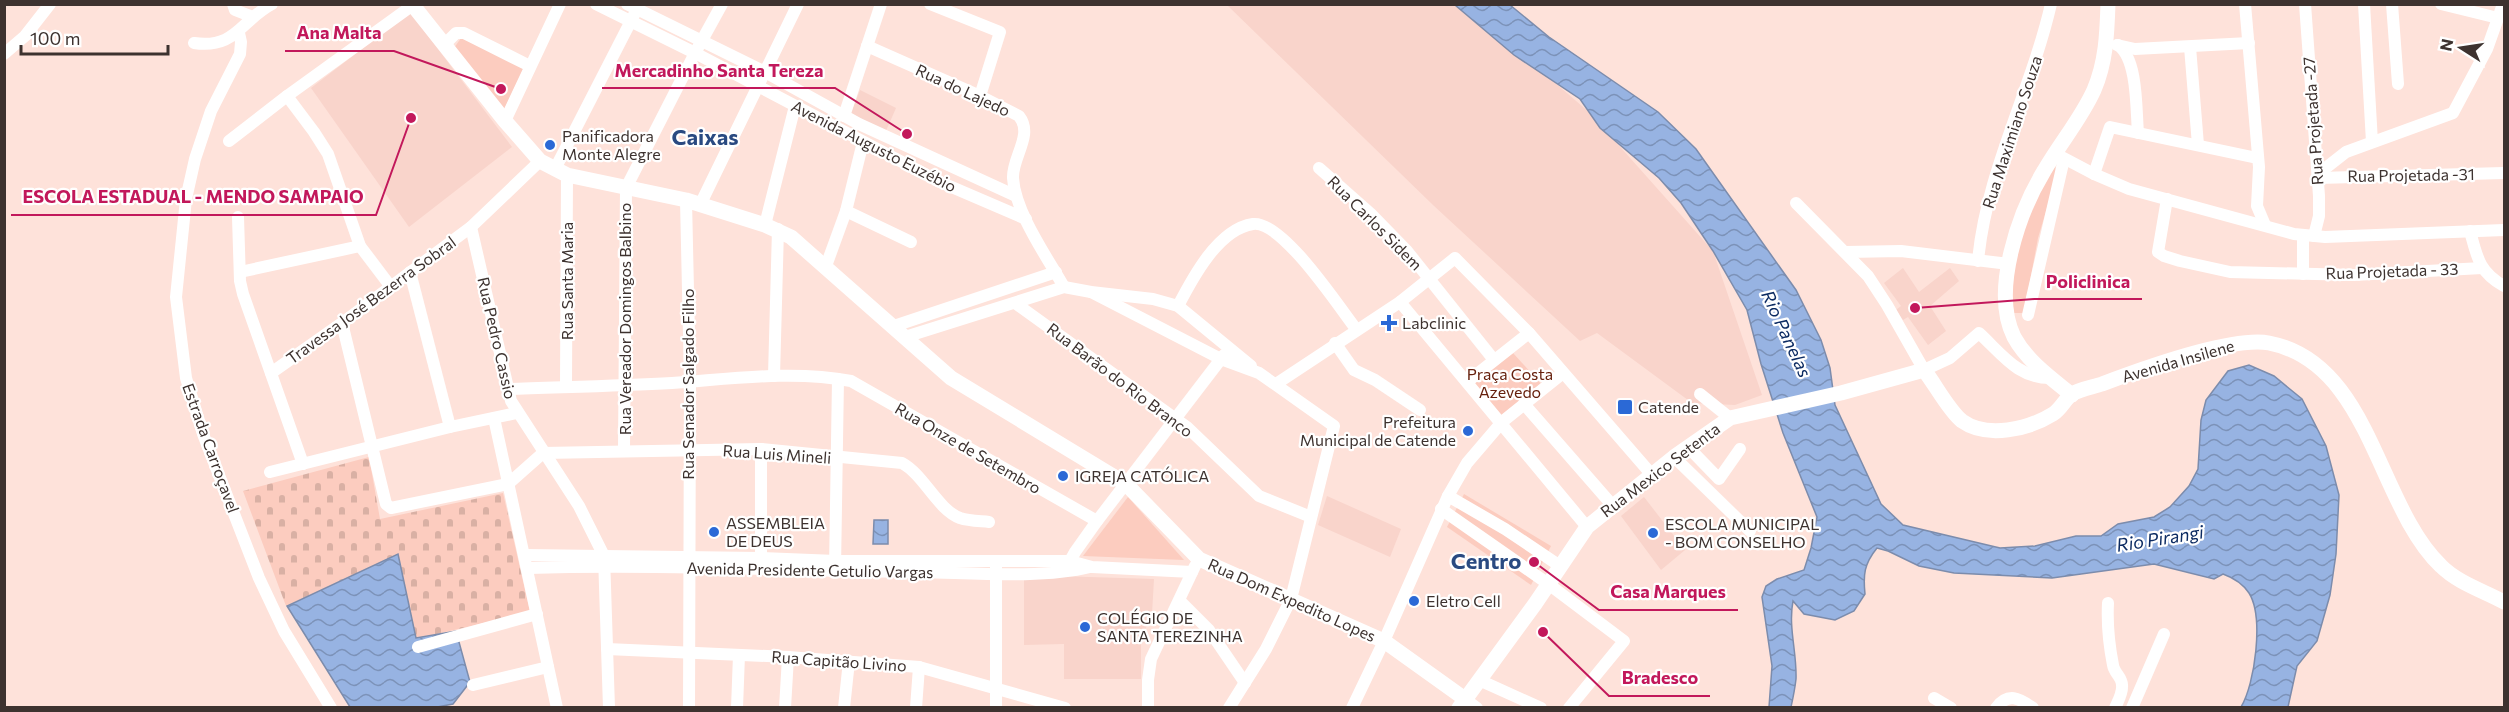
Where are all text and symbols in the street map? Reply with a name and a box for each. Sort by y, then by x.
callout: Ana Malta [285,15,394,51]
scale bar [21,18,168,56]
north arrow [2431,18,2491,78]
text: Ana Malta [297,21,381,43]
text: 100 m [30,27,80,49]
text: N [2435,37,2456,53]
callout: Mercadinho Santa Tereza [602,52,835,88]
street label: Rua Maximiano Souza [1978,53,2045,211]
street label: Rua Projetada -27 [2299,56,2326,186]
text: Mercadinho Santa Tereza [614,59,824,81]
street label: Rua do Lajedo [913,59,1013,120]
street label: Avenida Augusto Euzébio [789,96,960,195]
district label: Caixas [671,123,739,150]
place label: Panificadora Monte Alegre [562,126,661,163]
marker: Panificadora Monte Alegre [543,138,557,152]
street label: Rua Projetada -31 [2347,164,2475,185]
street label: Rua Carlos Sidem [1324,171,1427,274]
callout: ESCOLA ESTADUAL - MENDO SAMPAIO [11,179,376,215]
text: ESCOLA ESTADUAL - MENDO SAMPAIO [22,185,364,207]
street label: Rua Vereador Domingos Balbino [615,203,634,435]
street label: Rua Santa Maria [557,222,576,340]
street label: Travessa José Bezerra Sobral [282,232,459,367]
street label: Rua Projetada - 33 [2325,259,2459,282]
callout: Policlinica [2034,263,2142,299]
text: Policlinica [2046,270,2130,292]
street label: Rua Pedro Cassio [474,275,521,401]
water label: Rio Panelas [1757,287,1817,381]
street label: Rua Senador Salgado Filho [678,288,697,480]
place label: Labclinic [1402,313,1466,332]
marker: Labclinic [1380,314,1398,332]
street label: Rua Barão do Rio Branco [1044,319,1197,441]
street label: Avenida Insilene [2120,335,2236,386]
park label: Praça Costa Azevedo [1467,364,1553,401]
street label: Estrada Carroçavel [179,380,244,515]
place label: Catende [1638,397,1699,416]
street label: Rua Onze de Setembro [892,398,1044,497]
marker: Catende [1616,398,1634,416]
place label: Prefeitura Municipal de Catende [1300,412,1456,449]
street label: Rua Mexico Setenta [1596,419,1723,521]
marker: Prefeitura Municipal de Catende [1461,424,1475,438]
street label: Rua Luis Mineli [722,440,832,467]
place label: IGREJA CATÓLICA [1075,466,1209,485]
marker: IGREJA CATÓLICA [1056,469,1070,483]
place label: ASSEMBLEIA DE DEUS [726,513,825,550]
place label: ESCOLA MUNICIPAL - BOM CONSELHO [1665,514,1819,551]
water label: Rio Pirangi [2115,520,2206,556]
marker: ASSEMBLEIA DE DEUS [707,525,721,539]
marker: ESCOLA MUNICIPAL - BOM CONSELHO [1646,526,1660,540]
district label: Centro [1451,547,1521,574]
street label: Rua Dom Expedito Lopes [1205,554,1379,645]
street label: Avenida Presidente Getulio Vargas [686,558,934,581]
callout: Casa Marques [1599,574,1738,610]
text: Casa Marques [1610,580,1726,602]
place label: Eletro Cell [1426,591,1501,610]
marker: Eletro Cell [1407,594,1421,608]
place label: COLÉGIO DE SANTA TEREZINHA [1097,608,1243,645]
marker: COLÉGIO DE SANTA TEREZINHA [1078,620,1092,634]
street label: Rua Capitão Livino [771,646,907,675]
callout: Bradesco [1609,660,1710,696]
text: Bradesco [1622,666,1698,688]

